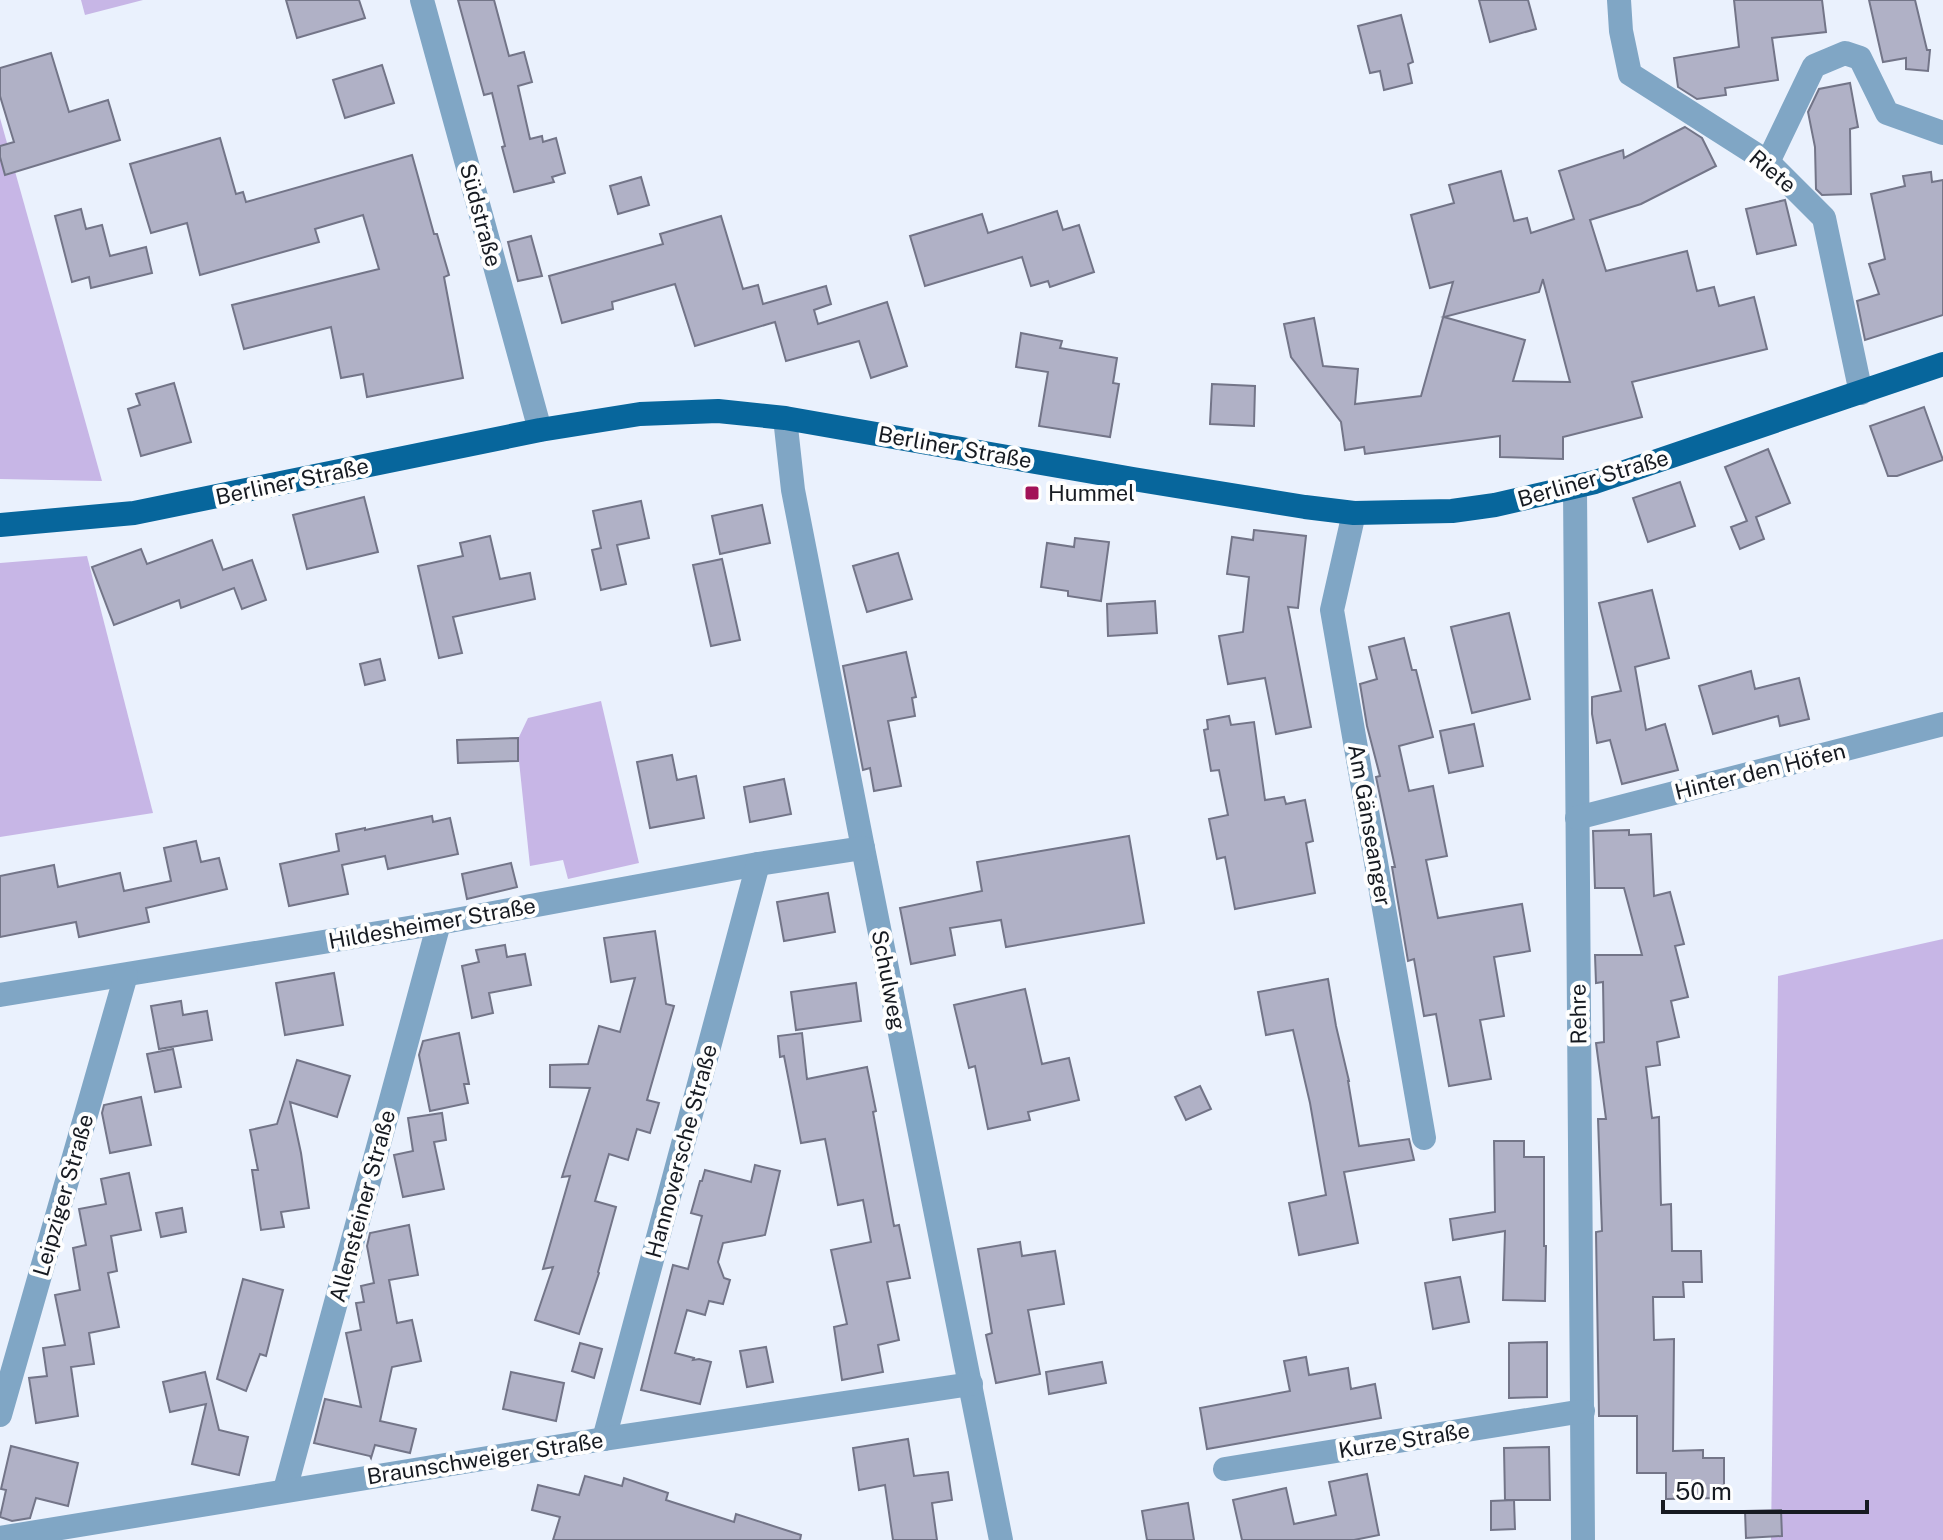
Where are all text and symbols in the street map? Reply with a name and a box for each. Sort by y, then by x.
street label: Riete [1744,144,1802,198]
street label: Südstraße [455,161,507,269]
street label: Berliner Straße [876,421,1034,473]
street label: Berliner Straße [1515,444,1671,512]
street label: Berliner Straße [213,452,371,510]
place label: Hummel [1048,480,1135,506]
marker: Hummel [1023,484,1041,502]
street label: Hinter den Höfen [1672,737,1848,805]
street label: Am Gänseanger [1343,742,1397,908]
street label: Hildesheimer Straße [326,892,538,954]
street label: Schulweg [867,928,911,1032]
street label: Rehre [1564,983,1592,1045]
street label: Hannoversche Straße [640,1041,722,1261]
street label: Allensteiner Straße [324,1107,400,1305]
street label: Leipziger Straße [27,1111,99,1279]
street label: Kurze Straße [1336,1417,1472,1463]
street label: Braunschweiger Straße [365,1426,605,1490]
scale bar [1663,1464,1867,1514]
text: 50 m [1675,1477,1732,1505]

